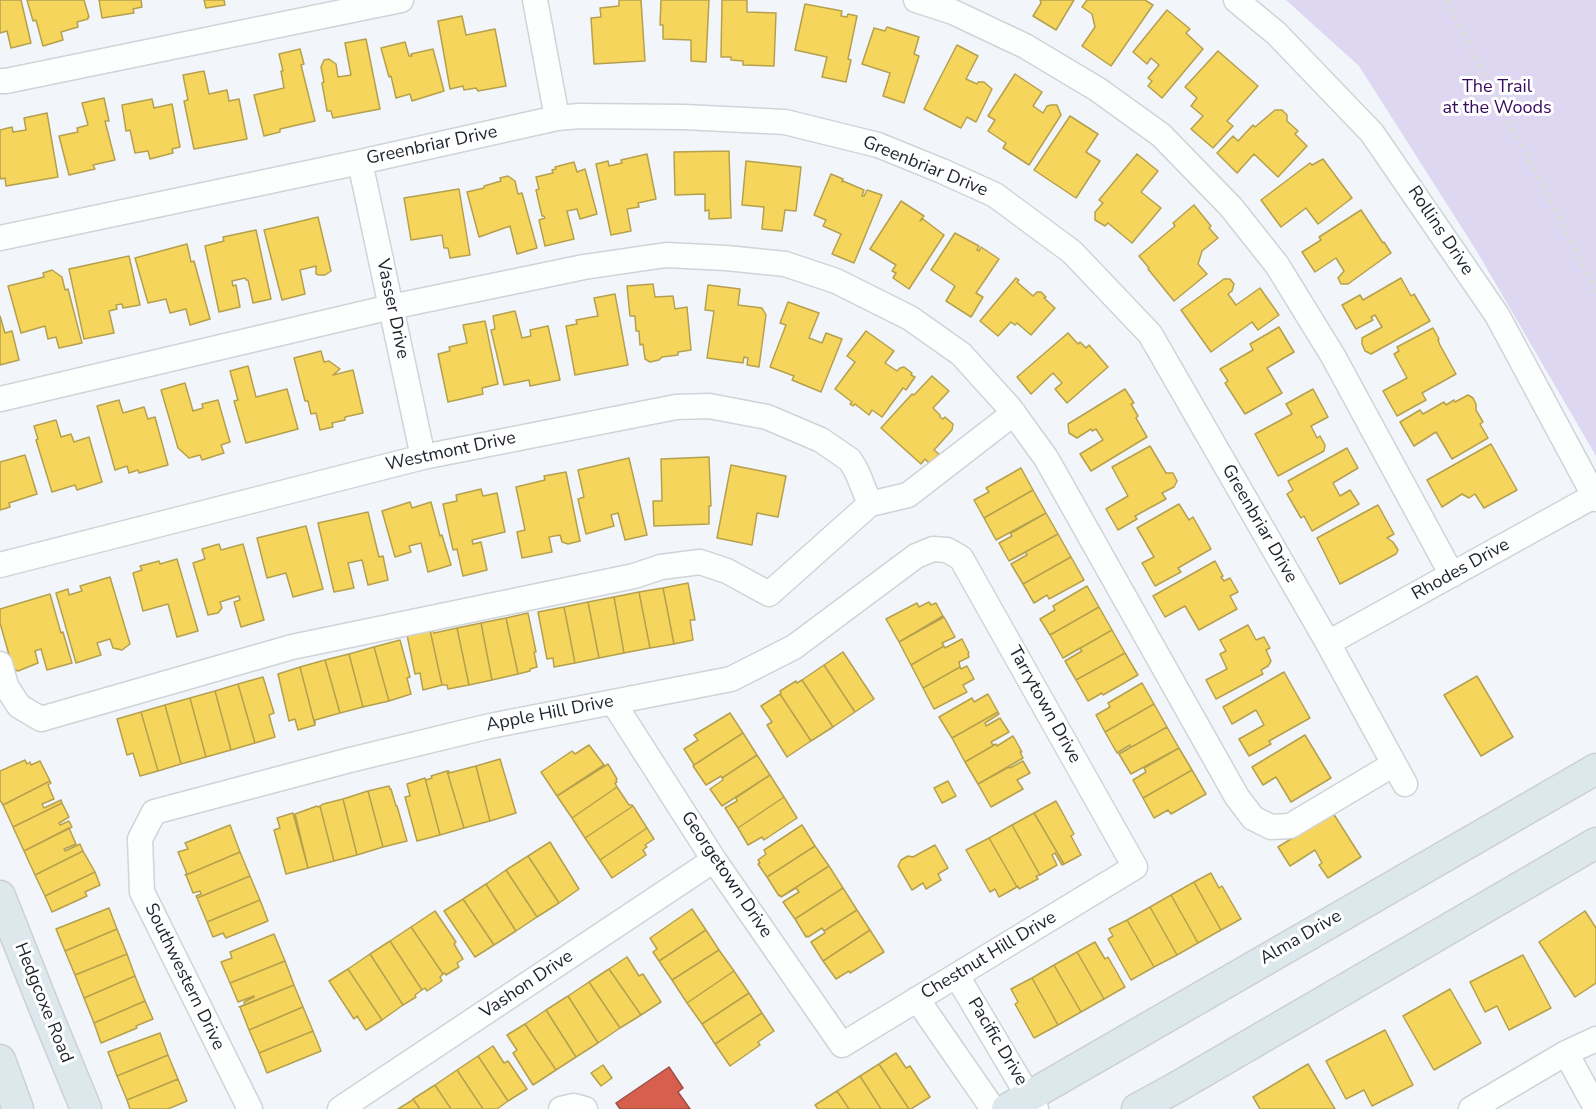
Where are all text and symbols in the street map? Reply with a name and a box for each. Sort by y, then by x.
park label: The Trail at the Woods [1442,77,1552,119]
street label: Greenbriar Drive [365,122,499,170]
street label: Greenbriar Drive [859,132,991,202]
street label: Rollins Drive [1402,182,1478,280]
street label: Vasser Drive [371,257,413,361]
street label: Westmont Drive [384,428,518,476]
street label: Greenbriar Drive [1216,461,1302,587]
street label: Rhodes Drive [1408,534,1514,606]
street label: Tarrytown Drive [1003,643,1085,767]
street label: Apple Hill Drive [484,691,616,737]
street label: Georgetown Drive [676,808,776,942]
street label: Southwestern Drive [139,900,229,1054]
street label: Alma Drive [1256,906,1346,970]
street label: Chestnut Hill Drive [917,907,1061,1005]
street label: Hedgcoxe Road [9,940,77,1066]
street label: Vashon Drive [476,946,578,1024]
street label: Pacific Drive [962,994,1032,1090]

